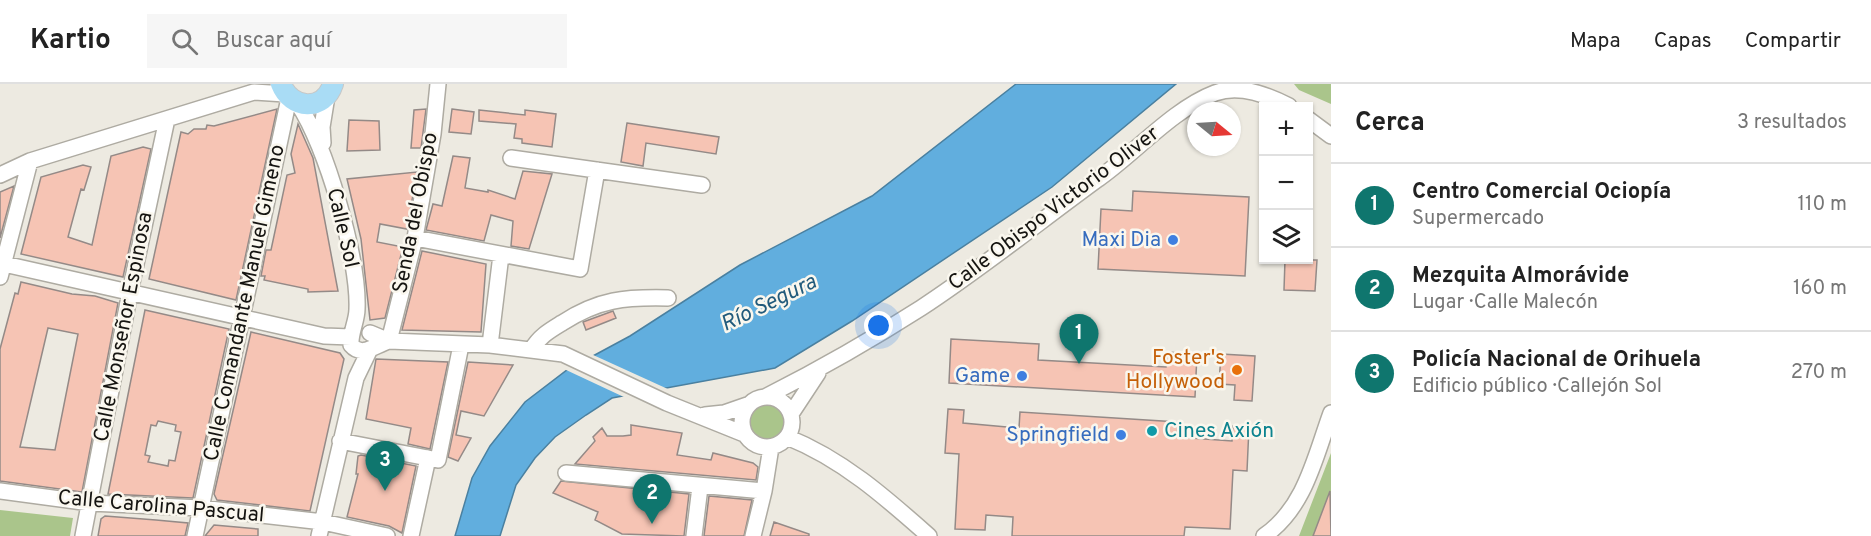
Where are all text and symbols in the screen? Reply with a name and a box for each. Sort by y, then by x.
search box [147,14,567,68]
text: Kartio [30,23,111,59]
icon: search [168,25,201,58]
text: Buscar aquí [216,28,331,55]
text: Mapa [1570,28,1621,55]
text: Capas [1654,28,1712,55]
text: Compartir [1745,28,1841,55]
north arrow [1187,102,1241,156]
map controls [1259,102,1313,264]
button: + [1259,102,1313,156]
text: Cerca [1355,107,1425,140]
text: 3 resultados [1737,110,1847,136]
street label: Calle Obispo Victorio Oliver [943,121,1165,297]
street label: Senda del Obispo [387,130,445,296]
street label: Calle Comandante Manuel Gimeno [198,142,292,464]
button: − [1259,156,1313,210]
text: Centro Comercial Ociopía [1412,179,1671,206]
street label: Calle Sol [320,185,364,271]
text: 1 [1371,192,1379,218]
text: 110 m [1798,192,1847,218]
text: Supermercado [1412,206,1544,232]
street label: Calle Monseñor Espinosa [88,210,160,444]
button: layers [1259,210,1313,264]
place label: Maxi Dia [1082,227,1161,254]
marker: Maxi Dia [1166,233,1180,247]
text: Mezquita Almorávide [1412,263,1629,290]
water label: Río Segura [717,269,822,339]
text: 2 [1368,276,1381,302]
text: 160 m [1793,276,1847,302]
text: Lugar · Calle Malecón [1412,290,1598,316]
your location [864,311,893,340]
pin: 1 [1060,314,1098,364]
place label: Foster's Hollywood [1126,345,1225,396]
text: Policía Nacional de Orihuela [1412,347,1701,374]
text: 3 [1369,360,1381,386]
text: 270 m [1791,360,1847,386]
place label: Game [955,363,1010,390]
marker: Foster's Hollywood [1230,363,1244,377]
marker: Game [1015,369,1029,383]
text: Edificio público · Callejón Sol [1412,374,1662,400]
place label: Cines Axión [1164,418,1274,445]
place label: Springfield [1006,422,1109,449]
marker: Cines Axión [1145,424,1159,438]
marker: Springfield [1114,428,1128,442]
pin: 3 [366,442,404,491]
pin: 2 [632,474,672,524]
street label: Calle Carolina Pascual [57,485,265,529]

